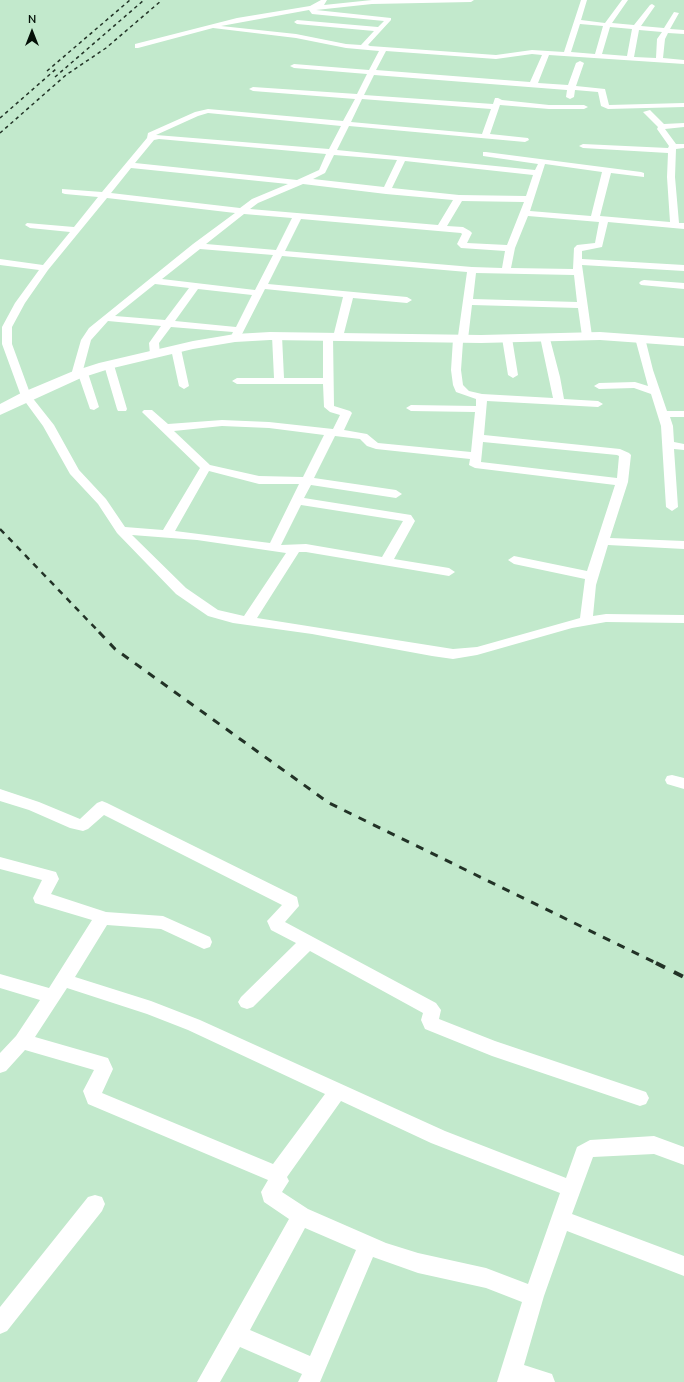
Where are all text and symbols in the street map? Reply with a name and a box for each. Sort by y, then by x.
north arrow [12,12,52,52]
text: N [28,12,36,27]

